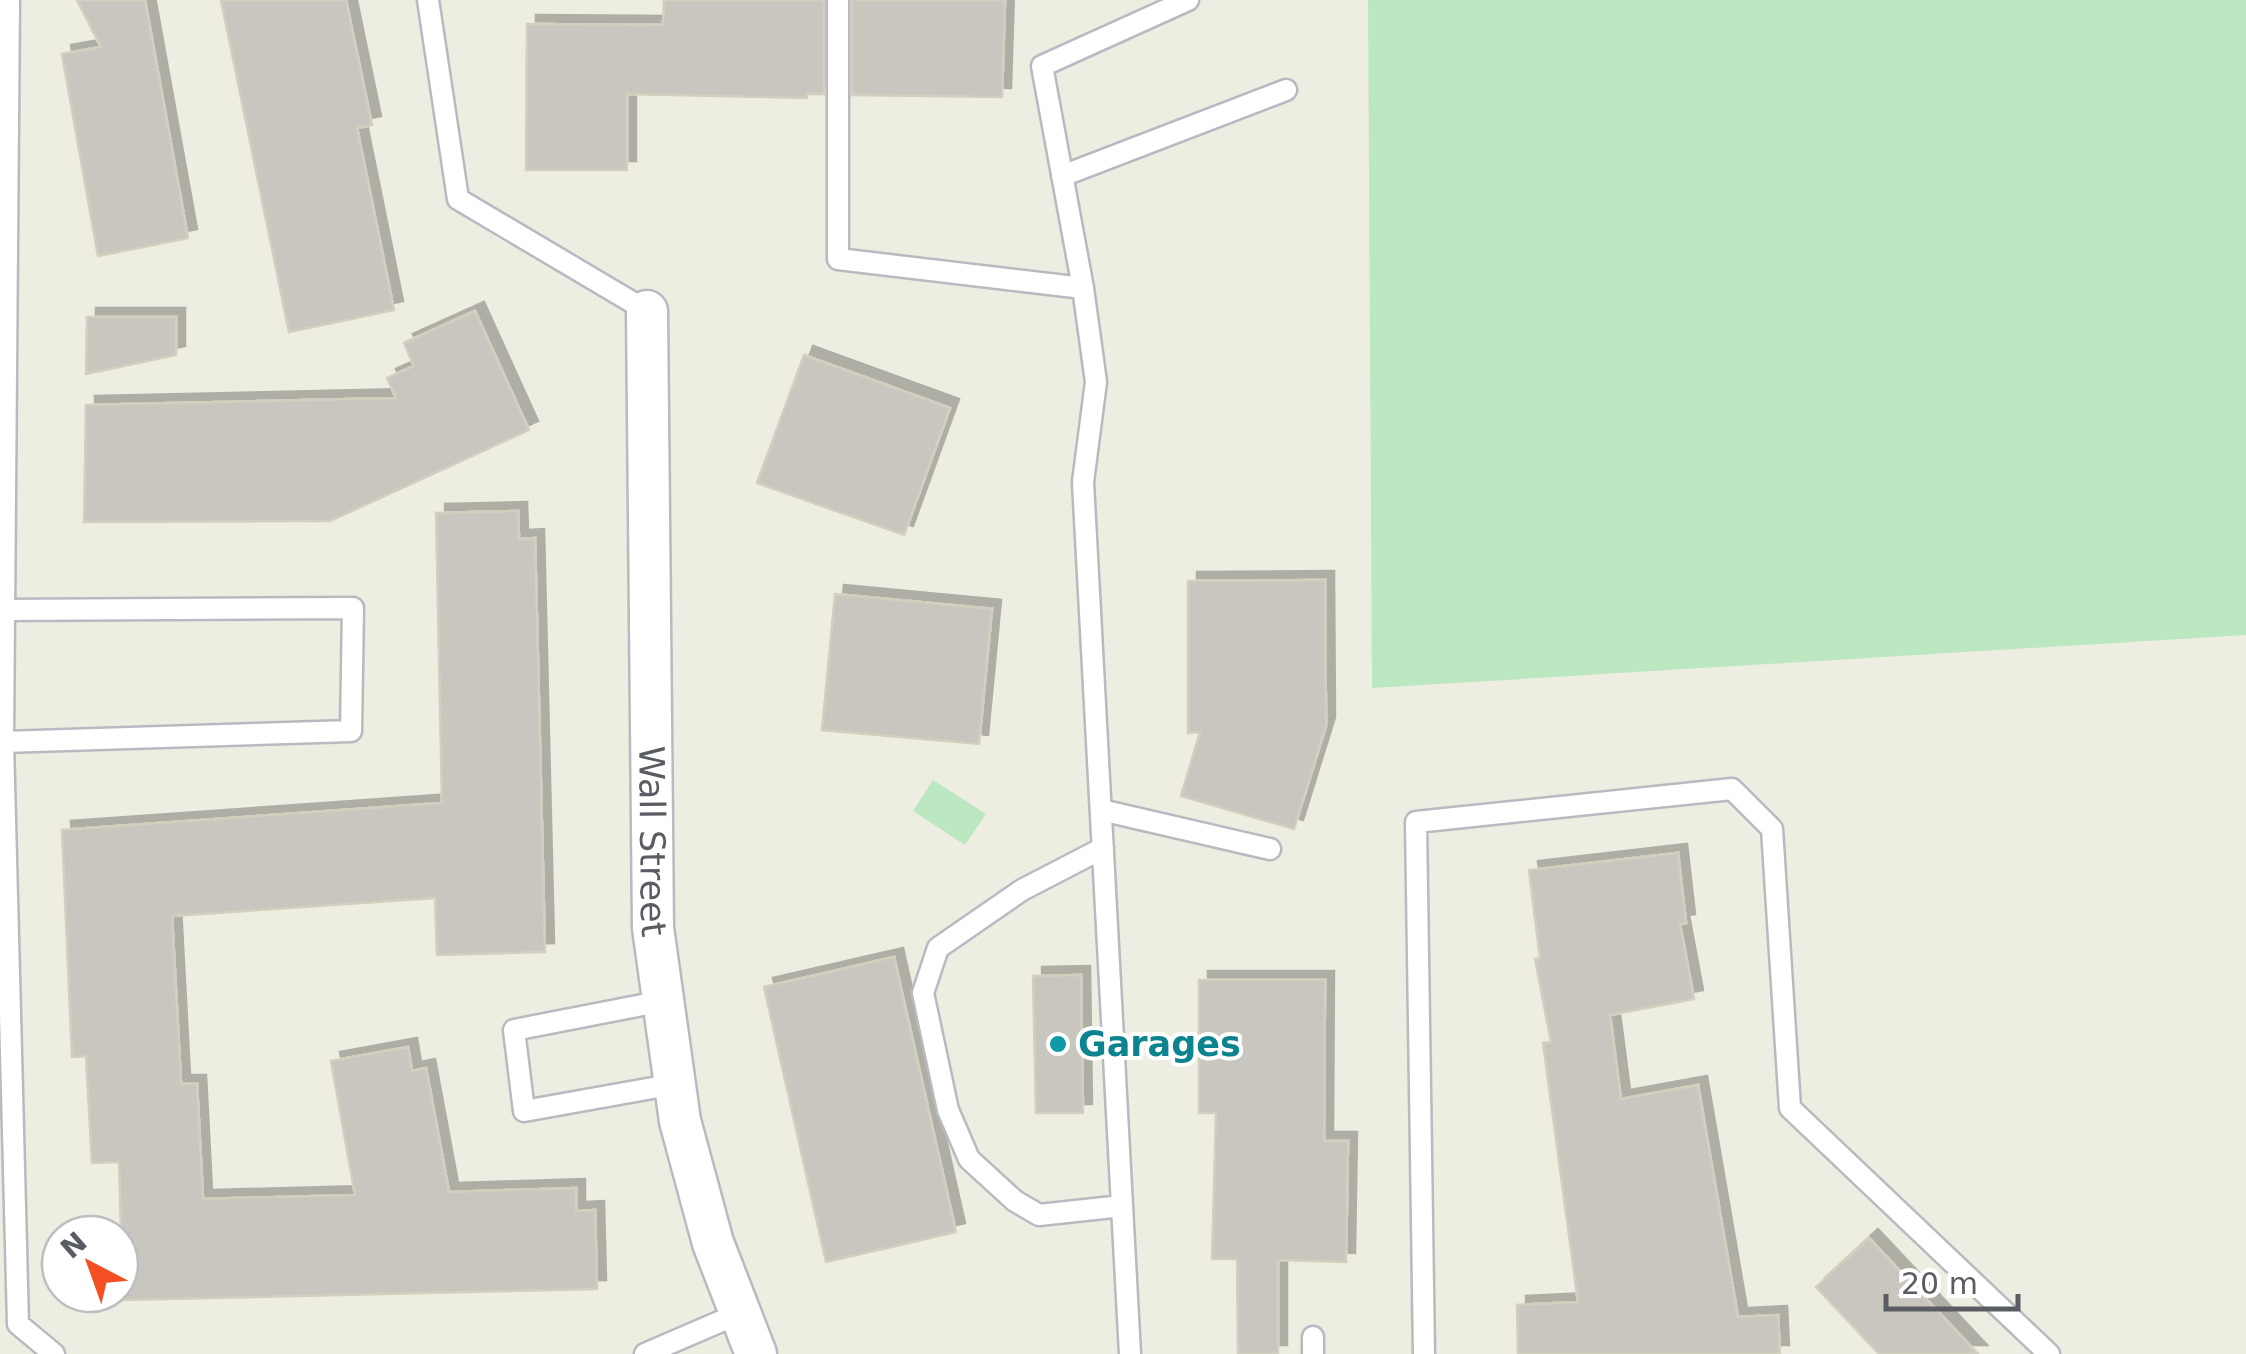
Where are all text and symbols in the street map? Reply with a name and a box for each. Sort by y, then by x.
street label: Wall Street [631,745,674,939]
place label: Garages [1078,1024,1241,1064]
marker: Garages [1047,1033,1069,1055]
north arrow [40,1214,140,1314]
text: N [54,1225,94,1266]
scale bar [1886,1249,2018,1311]
text: 20 m [1901,1266,1978,1301]

